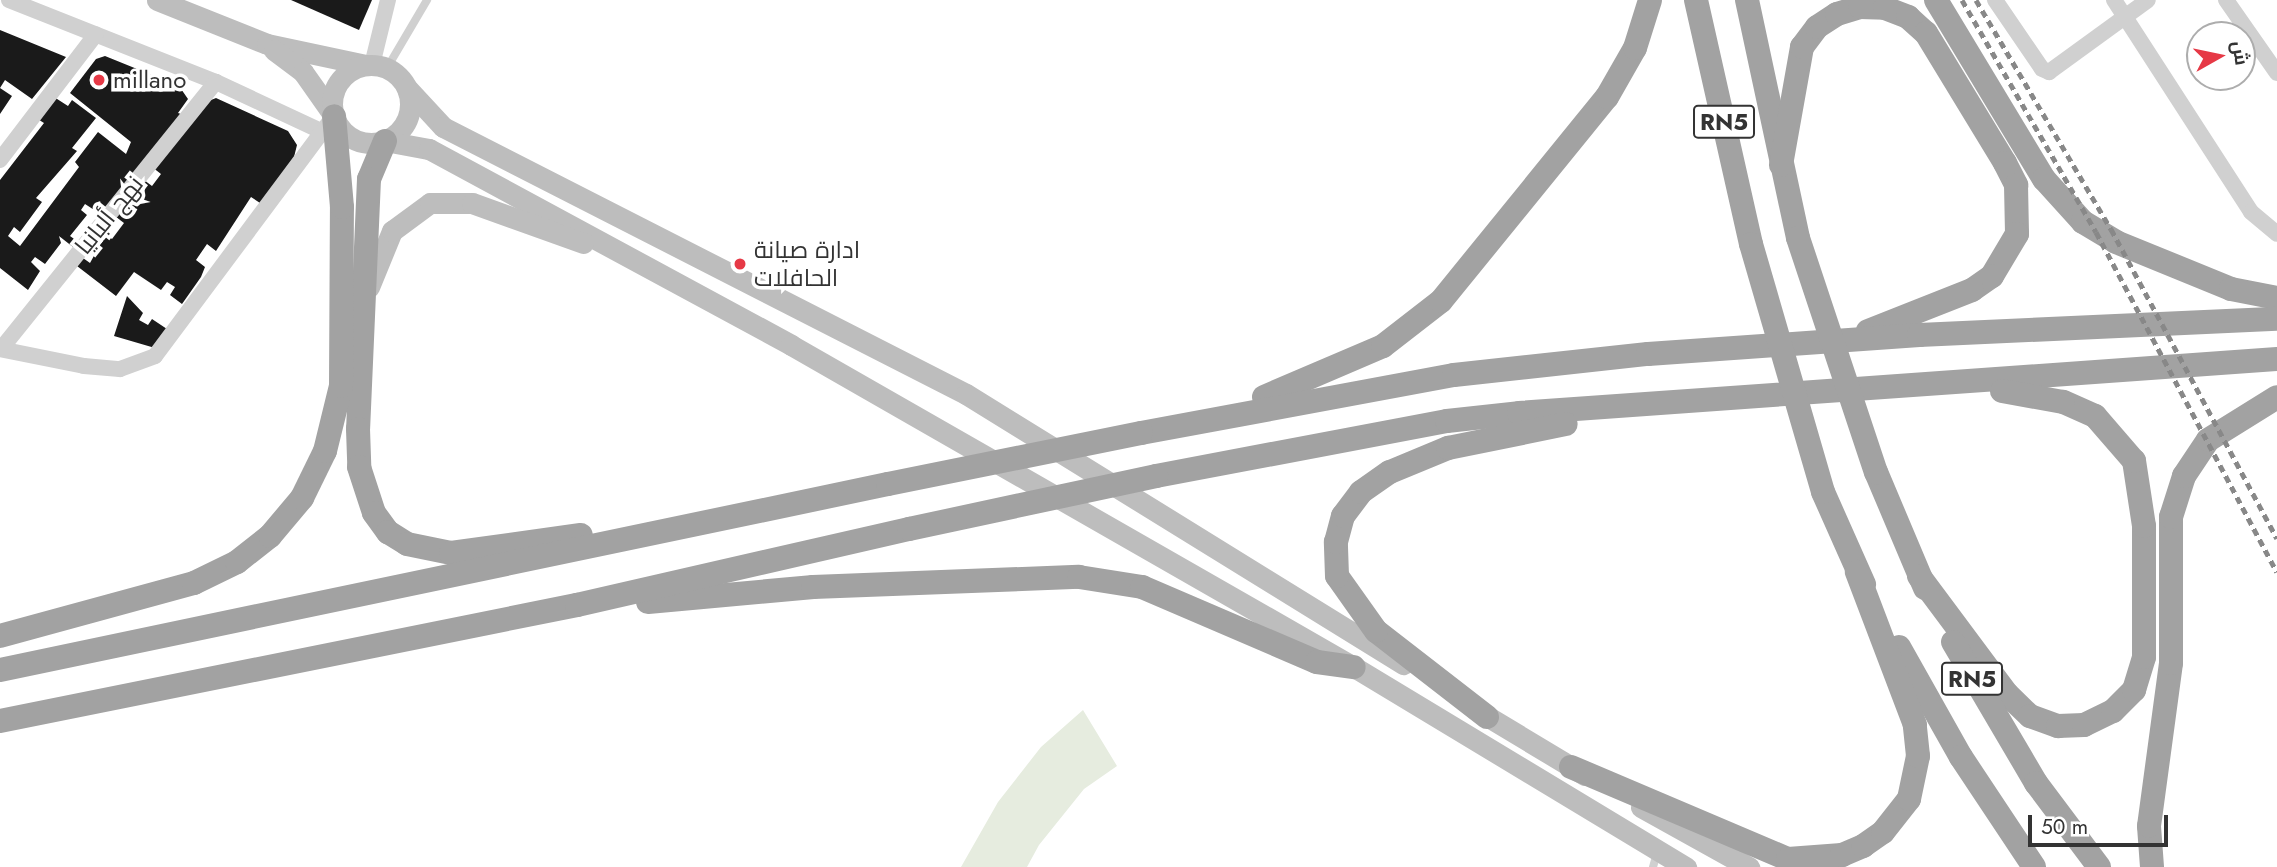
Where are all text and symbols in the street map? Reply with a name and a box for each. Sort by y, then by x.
north arrow [2186,21,2256,91]
text: ش [2225,39,2256,67]
place label: millano [113,66,186,94]
marker: millano [91,72,107,88]
road number: RN5 [1692,102,1756,141]
street label: نهج ألبانيا [69,170,149,260]
place label: ادارة صيانة الحافلات [754,236,860,292]
marker: ادارة صيانة الحافلات [732,256,748,272]
road number: RN5 [1940,660,2004,698]
scale bar [2032,800,2172,844]
text: 50 m [2041,812,2088,842]

